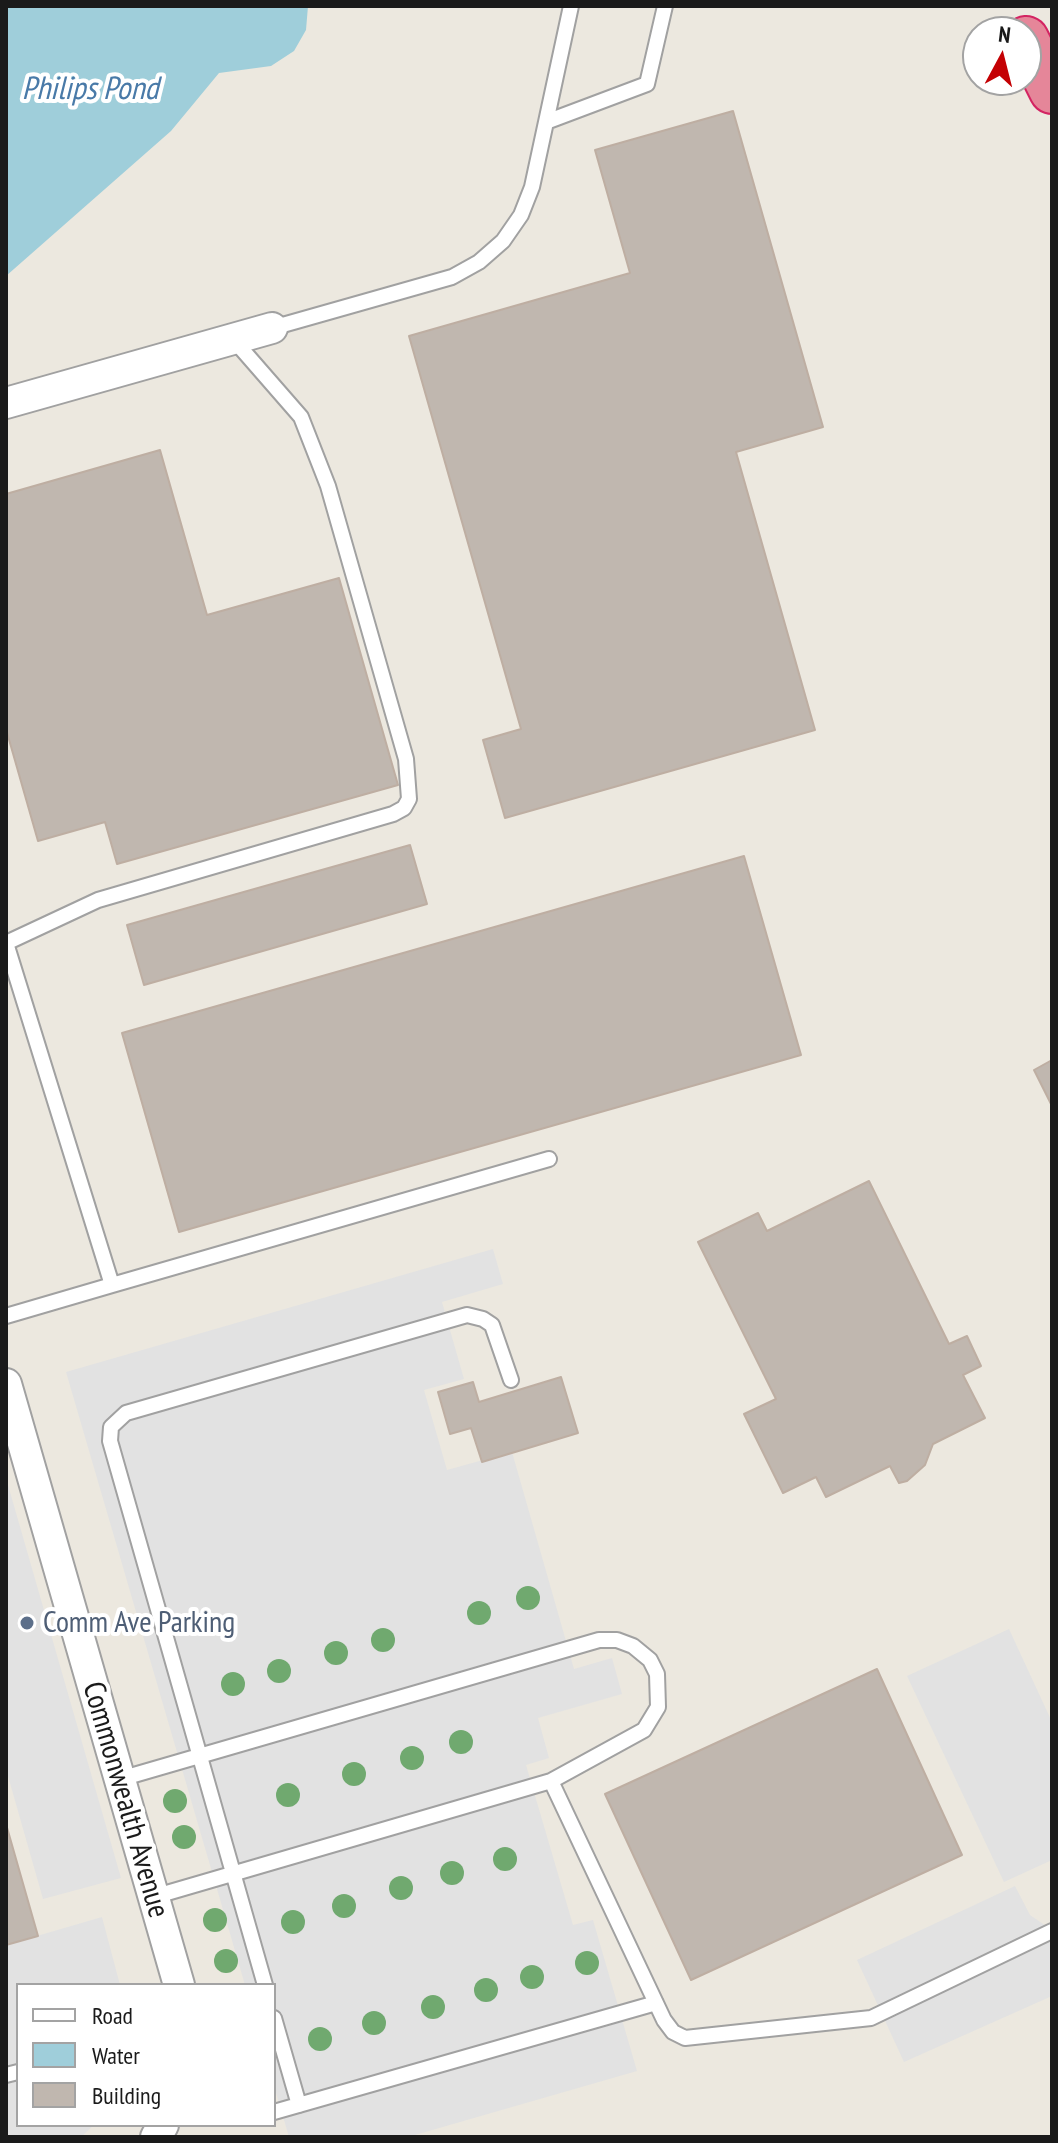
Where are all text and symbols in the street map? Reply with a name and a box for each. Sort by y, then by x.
north arrow [962,16,1042,96]
text: N [997,20,1012,49]
water label: Philips Pond [22,71,158,109]
place label: Comm Ave Parking [43,1605,235,1641]
marker: Comm Ave Parking [18,1614,36,1632]
street label: Commonwealth Avenue [74,1678,176,1922]
legend [16,1983,276,2127]
text: Road [92,2000,133,2031]
text: Water [92,2040,140,2071]
text: Building [92,2080,161,2111]

